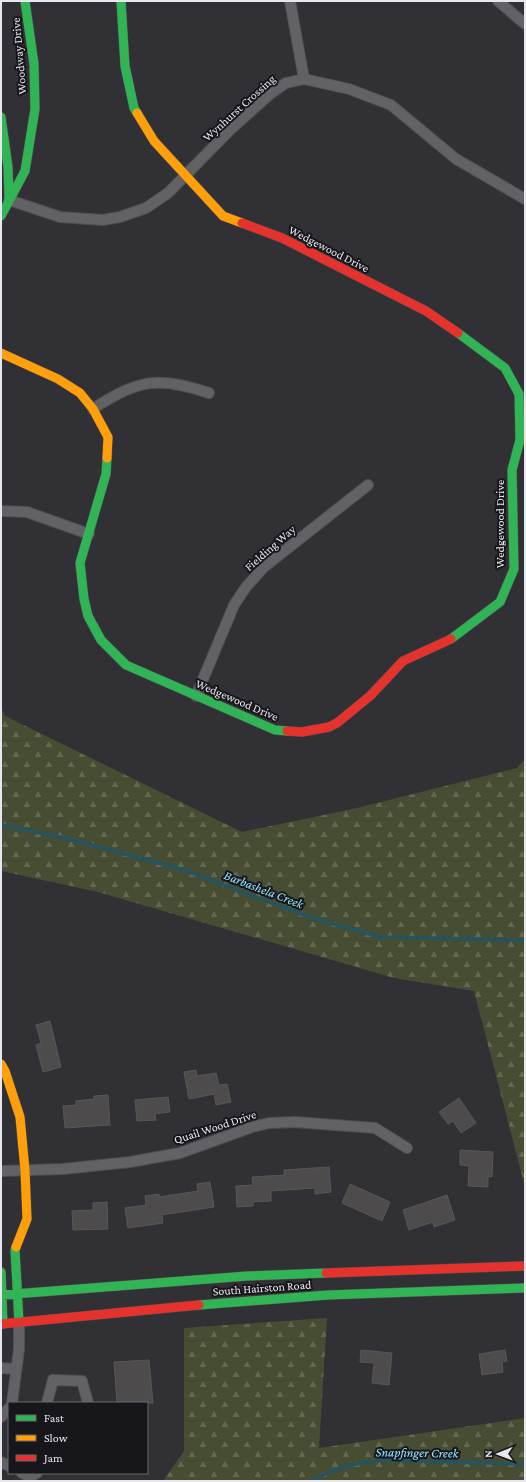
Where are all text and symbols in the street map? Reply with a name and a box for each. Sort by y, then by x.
street label: Woodway Drive [9,17,29,95]
street label: Wynhurst Crossing [200,72,278,144]
street label: Wedgewood Drive [286,223,372,275]
street label: Wedgewood Drive [493,480,507,568]
street label: Fielding Way [242,522,299,574]
street label: Wedgewood Drive [194,676,280,724]
water label: Barbashela Creek [222,867,307,912]
street label: Quail Wood Drive [172,1107,258,1147]
street label: South Hairston Road [212,1278,313,1298]
legend [8,1402,148,1474]
text: Fast [44,1411,65,1425]
text: Slow [44,1431,68,1445]
north arrow [478,1434,518,1474]
water label: Snapfinger Creek [375,1444,460,1461]
text: N [482,1450,494,1458]
text: Jam [43,1451,63,1465]

